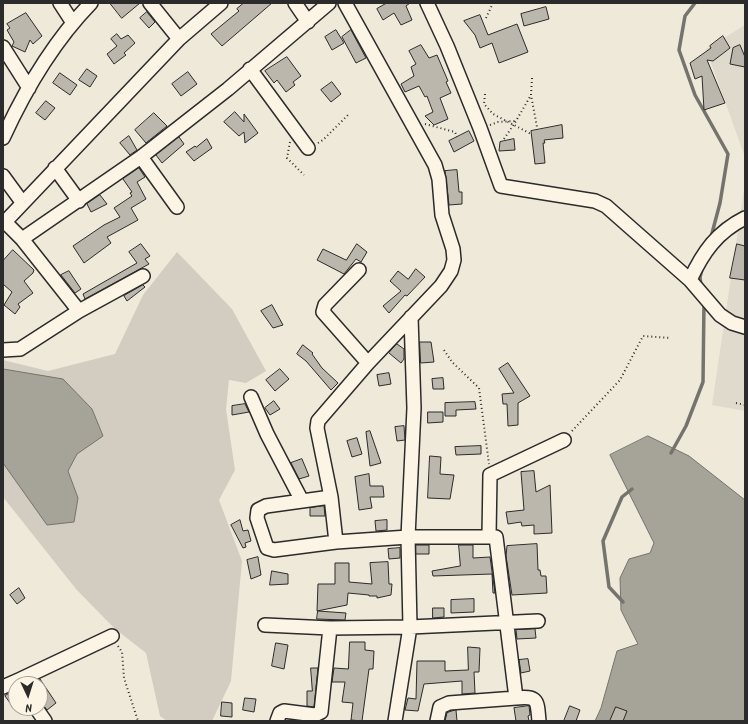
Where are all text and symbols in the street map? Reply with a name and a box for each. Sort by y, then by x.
north arrow [8,676,48,716]
text: N [25,698,33,716]

